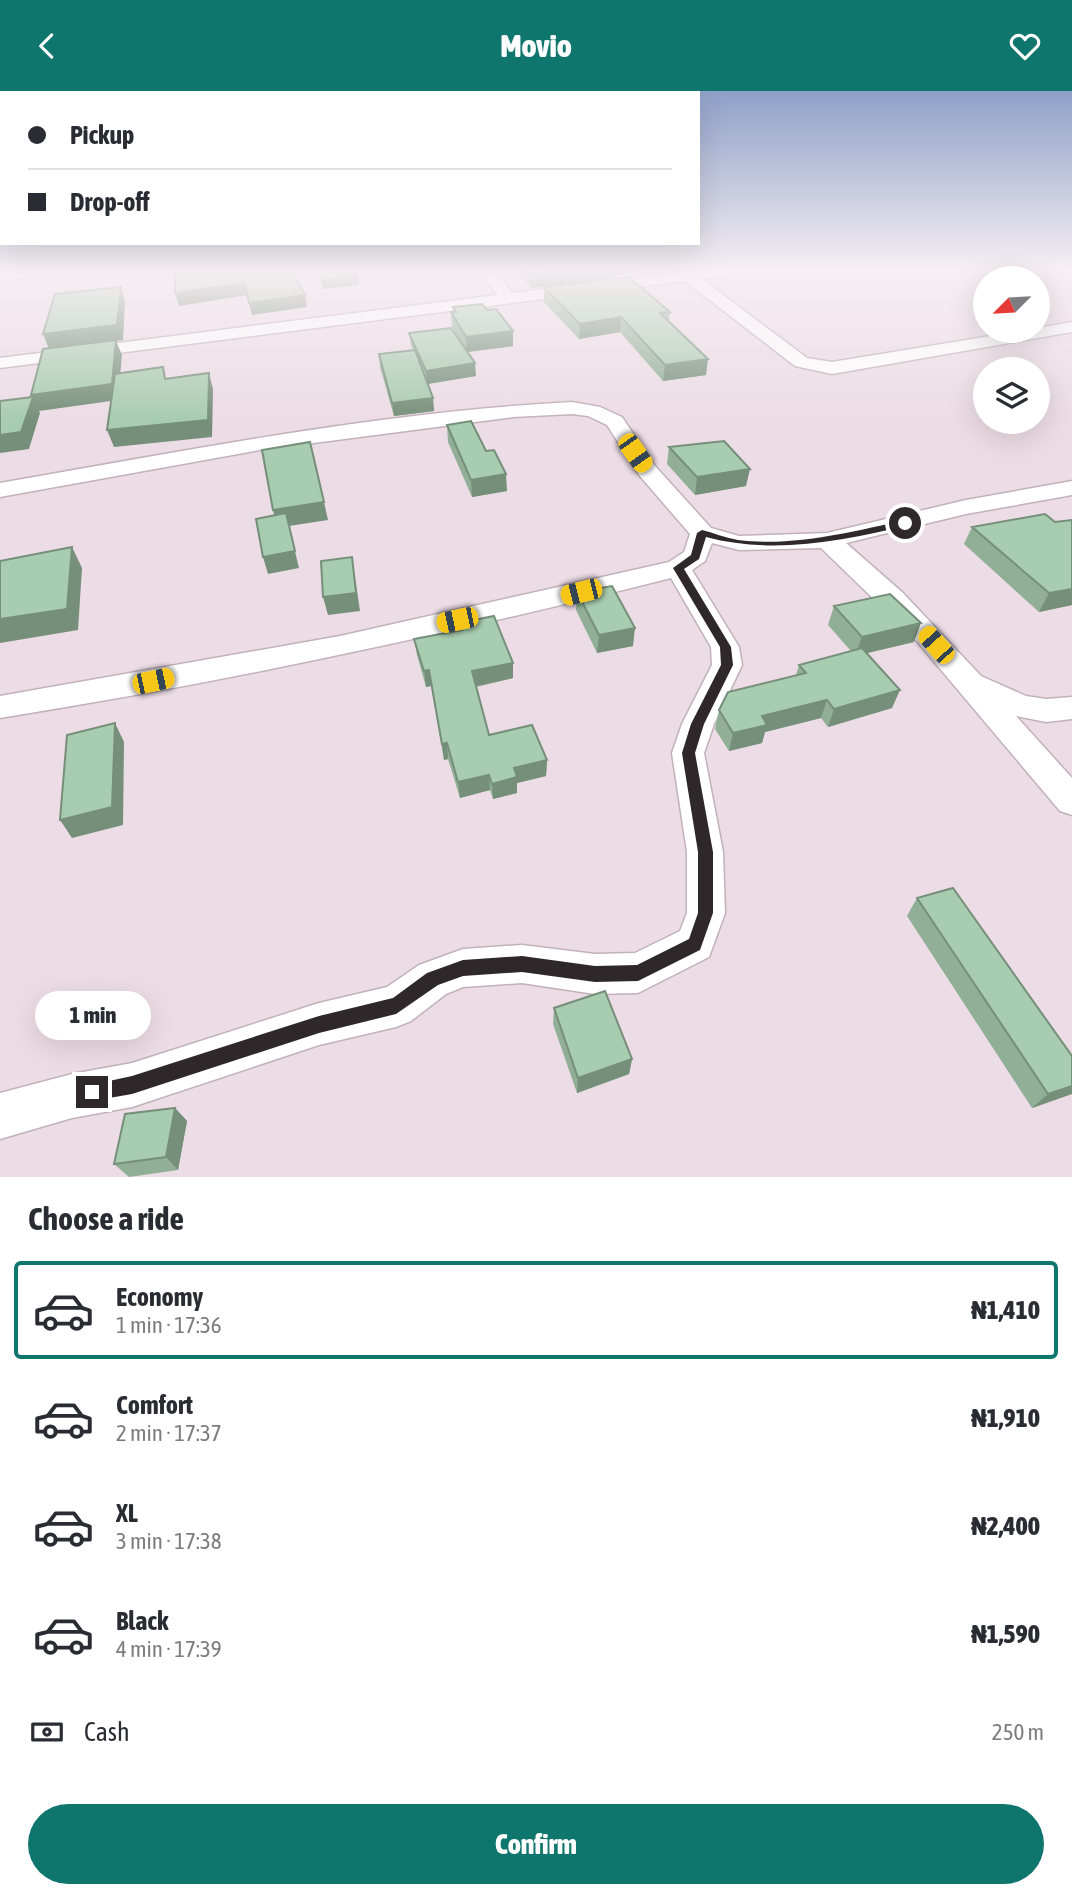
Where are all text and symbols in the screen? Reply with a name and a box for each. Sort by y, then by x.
icon: back [28,27,66,65]
text: Movio [500,27,572,64]
icon: heart [1006,27,1044,65]
text: Pickup [70,120,134,150]
text: Drop-off [70,187,150,217]
north arrow [973,266,1050,343]
map controls [973,266,1050,434]
button: layers [973,357,1050,434]
car [615,430,656,476]
route start [889,507,921,539]
car [559,577,604,607]
car [435,605,480,635]
car [915,622,958,668]
car [131,666,176,696]
callout: 1 min [34,991,150,1039]
text: 1 min [70,1002,116,1028]
route end [76,1076,108,1108]
text: Choose a ride [28,1200,184,1237]
icon: car [32,1279,95,1342]
text: Economy [116,1282,203,1312]
text: ₦1,410 [971,1295,1040,1325]
text: 1 min · 17:36 [116,1312,222,1338]
icon: car [32,1387,95,1450]
text: Comfort [116,1390,193,1420]
text: ₦1,910 [971,1403,1040,1433]
text: 2 min · 17:37 [116,1420,222,1446]
icon: car [32,1495,95,1558]
text: XL [116,1498,138,1528]
text: ₦2,400 [971,1511,1040,1541]
text: 3 min · 17:38 [116,1528,222,1554]
icon: car [32,1603,95,1666]
text: Black [116,1606,168,1636]
text: ₦1,590 [971,1619,1040,1649]
text: 4 min · 17:39 [116,1636,222,1662]
icon: cash [28,1713,66,1751]
text: Cash [84,1717,130,1747]
text: 250 m [992,1719,1044,1745]
button: Confirm [28,1804,1044,1884]

